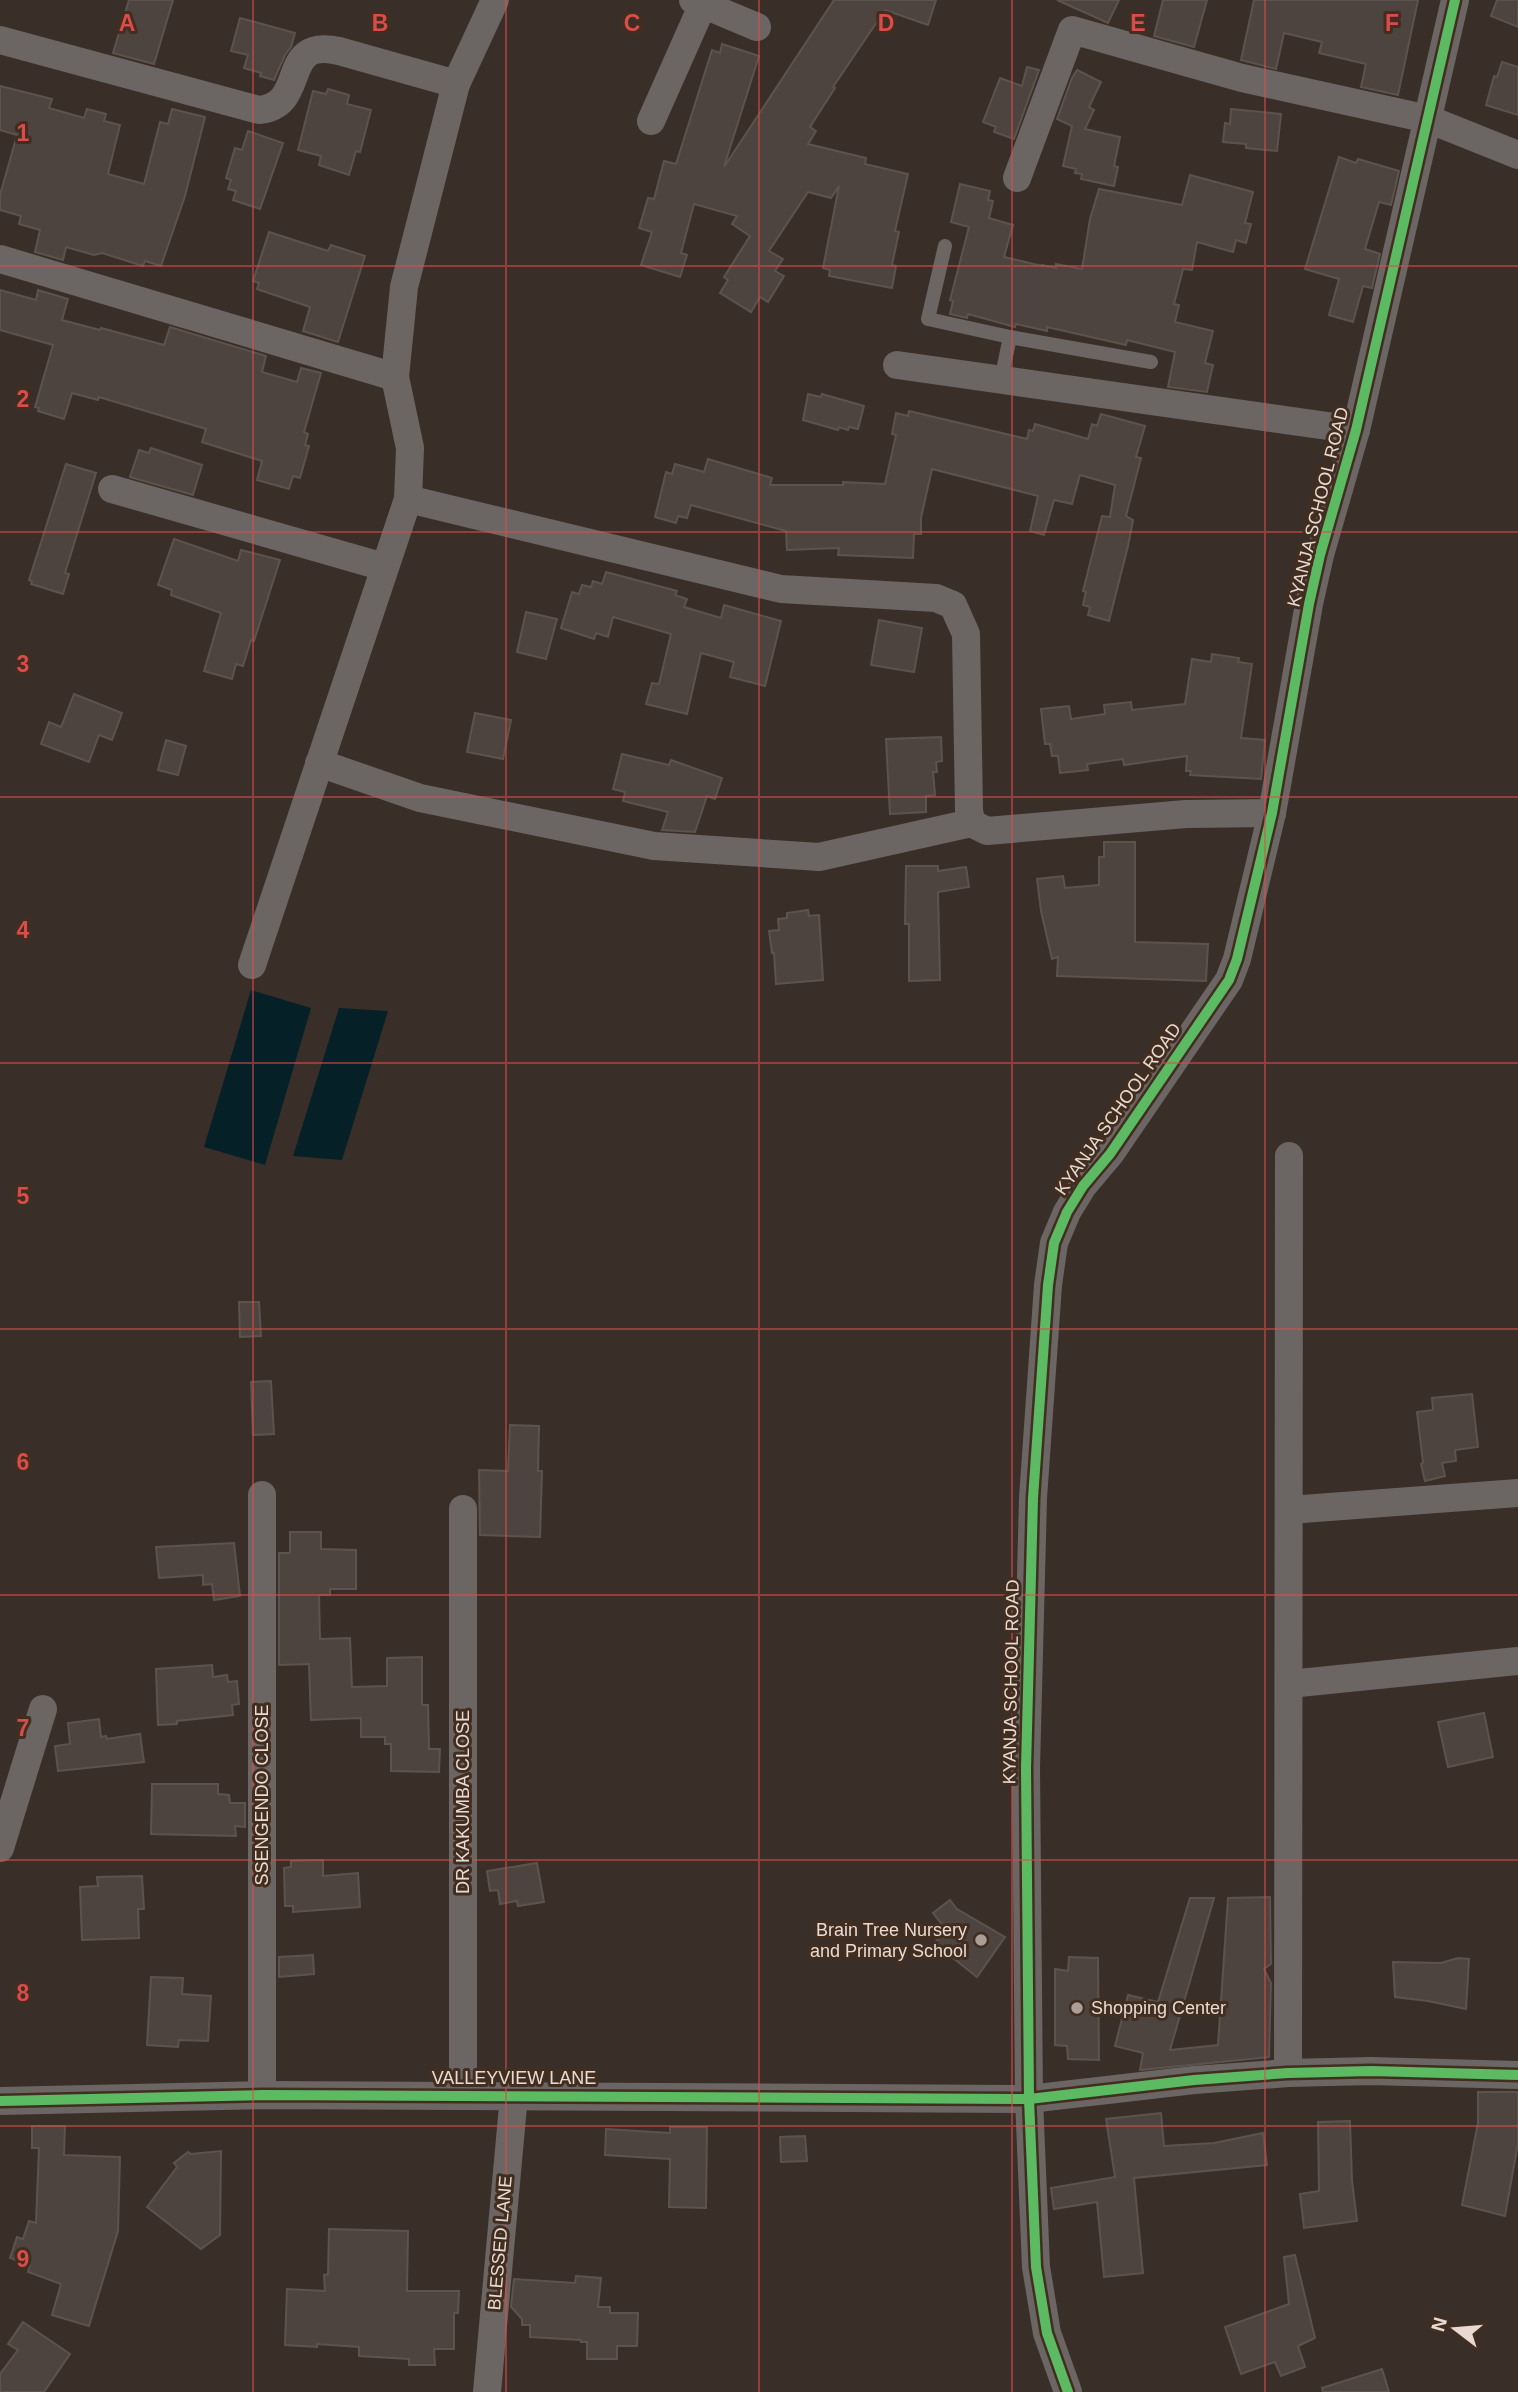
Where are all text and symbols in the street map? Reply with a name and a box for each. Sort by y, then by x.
text: A [119,10,135,36]
text: B [372,10,388,36]
text: C [624,10,640,36]
text: D [878,10,894,36]
text: E [1130,10,1146,36]
text: F [1385,10,1399,36]
text: 1 [17,120,30,146]
text: 2 [17,386,29,412]
street label: KYANJA SCHOOL ROAD [1283,405,1353,609]
text: 3 [17,651,29,677]
text: 4 [17,917,30,943]
street label: KYANJA SCHOOL ROAD [1051,1019,1185,1199]
text: 5 [17,1183,30,1209]
text: 6 [17,1449,29,1475]
street label: KYANJA SCHOOL ROAD [999,1579,1023,1785]
street label: SSENGENDO CLOSE [252,1704,272,1886]
street label: DR KAKUMBA CLOSE [453,1710,473,1894]
text: 7 [17,1715,29,1741]
place label: Brain Tree Nursery and Primary School [810,1920,967,1961]
marker: Brain Tree Nursery and Primary School [973,1932,989,1948]
text: 8 [17,1980,30,2006]
place label: Shopping Center [1091,1998,1226,2018]
marker: Shopping Center [1069,2000,1085,2016]
street label: VALLEYVIEW LANE [432,2068,596,2088]
street label: BLESSED LANE [484,2175,516,2311]
text: 9 [17,2246,29,2272]
north arrow [1420,2294,1490,2364]
text: N [1427,2315,1451,2334]

